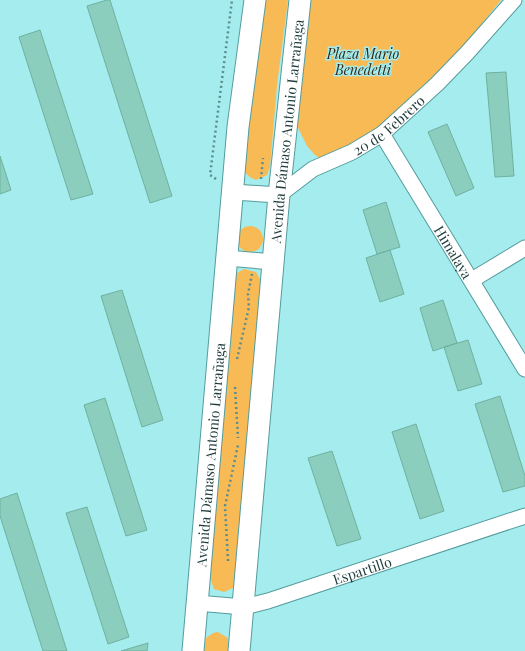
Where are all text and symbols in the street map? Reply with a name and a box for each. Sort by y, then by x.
street label: Avenida Dámaso Antonio Larrañaga [265,18,307,245]
park label: Plaza Mario Benedetti [326,44,399,79]
street label: 20 de Febrero [349,90,429,159]
street label: Himalaya [430,222,477,282]
street label: Avenida Dámaso Antonio Larrañaga [191,342,229,569]
street label: Espartillo [330,551,394,588]

